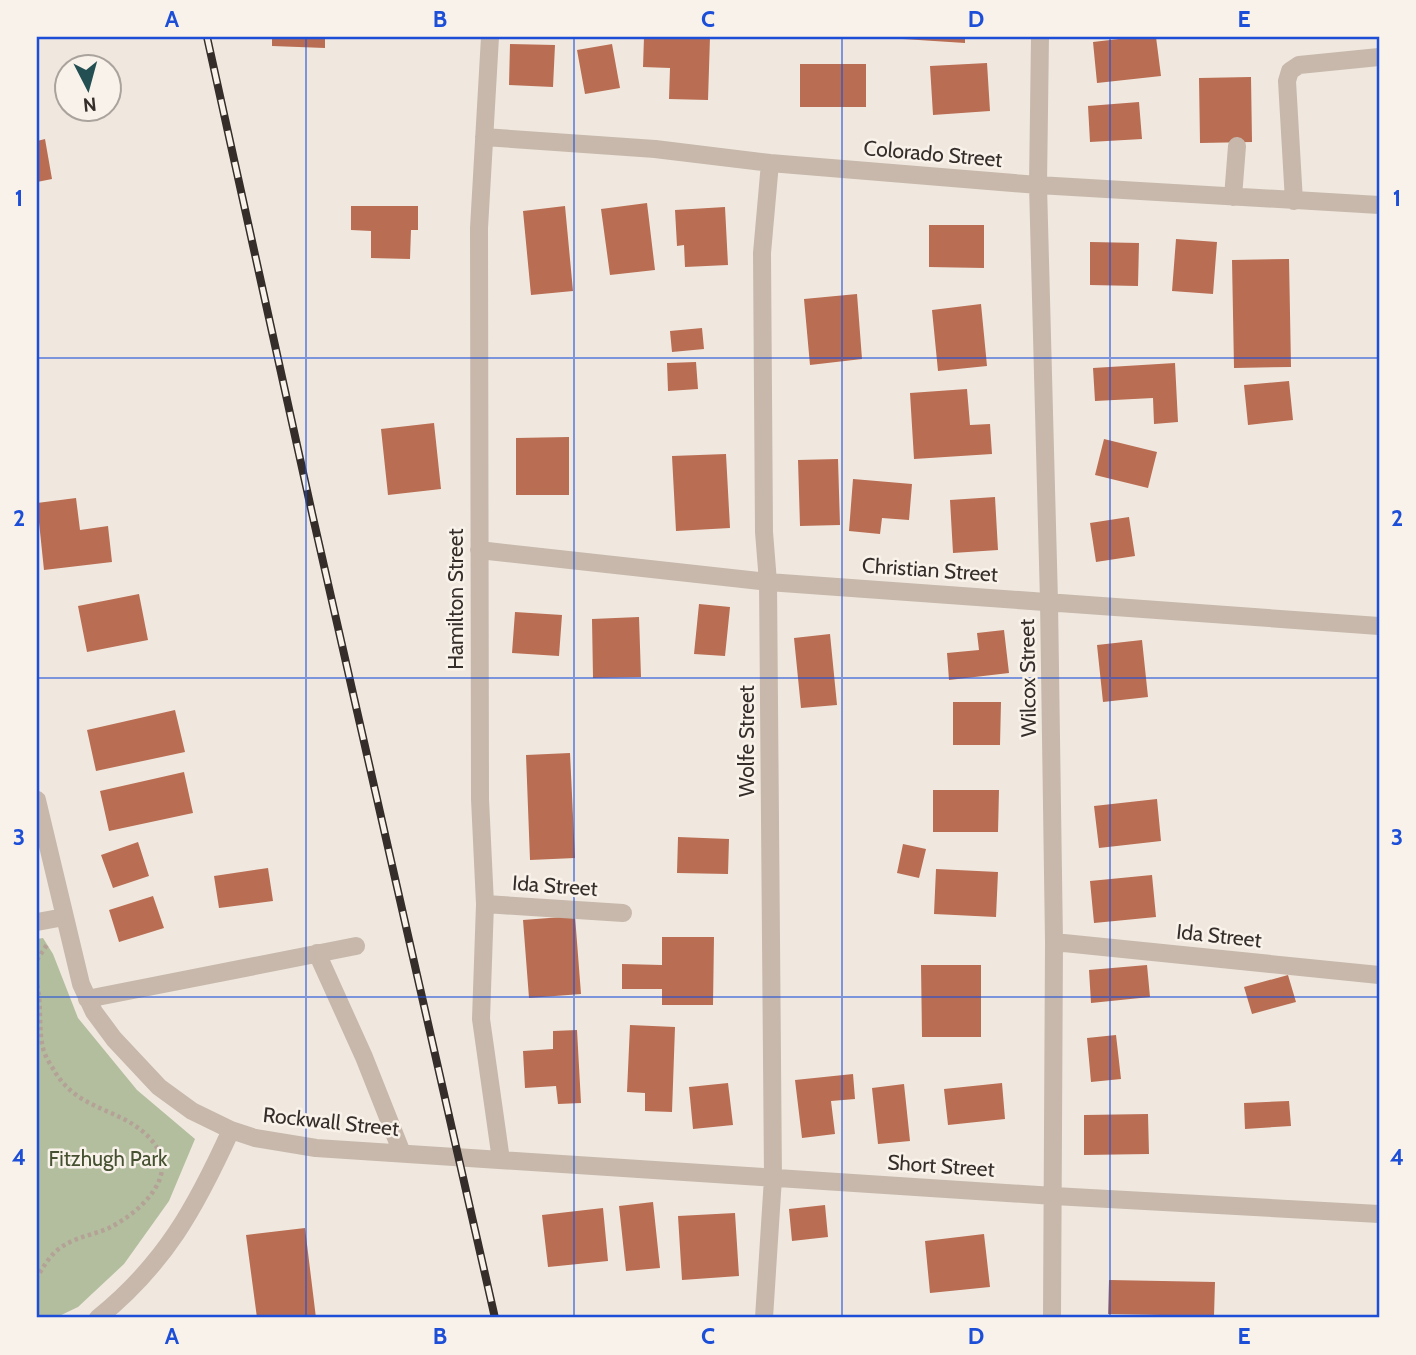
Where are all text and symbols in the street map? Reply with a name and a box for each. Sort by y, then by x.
text: A [165,5,180,33]
text: B [433,5,447,33]
text: C [701,5,715,33]
text: D [968,5,984,33]
text: E [1237,5,1251,33]
north arrow [52,52,122,122]
text: N [82,92,98,117]
street label: Colorado Street [863,135,1003,172]
text: 1 [15,184,23,212]
text: 1 [1393,184,1401,212]
text: 2 [13,504,25,532]
text: 2 [1391,504,1403,532]
street label: Hamilton Street [443,528,468,670]
street label: Christian Street [861,552,999,587]
street label: Wilcox Street [1014,619,1041,737]
street label: Wolfe Street [734,685,759,797]
text: 3 [13,823,25,851]
text: 3 [1391,823,1403,851]
street label: Ida Street [512,870,599,901]
street label: Ida Street [1175,919,1263,952]
street label: Rockwall Street [262,1102,400,1141]
text: 4 [12,1143,26,1171]
text: 4 [1390,1143,1404,1171]
park label: Fitzhugh Park [48,1146,168,1171]
street label: Short Street [887,1149,996,1182]
text: A [165,1322,180,1350]
text: B [433,1322,447,1350]
text: C [701,1322,715,1350]
text: D [968,1322,984,1350]
text: E [1237,1322,1251,1350]

